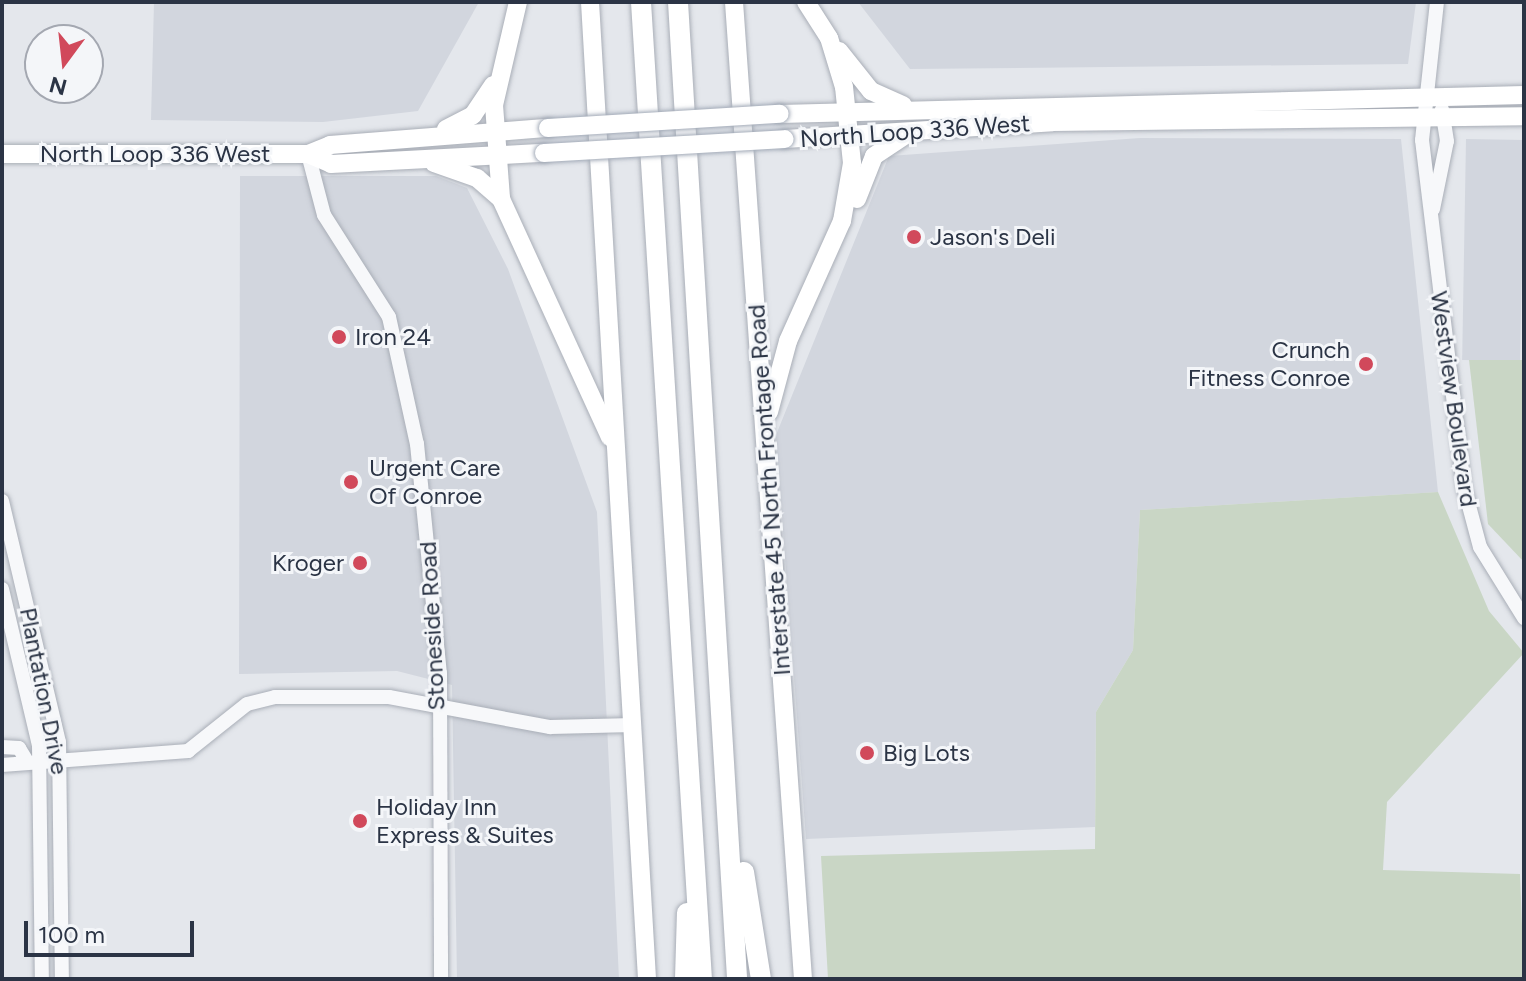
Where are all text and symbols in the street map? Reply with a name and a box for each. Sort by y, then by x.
north arrow [24,24,104,104]
text: N [46,70,70,101]
street label: North Loop 336 West [799,109,1031,153]
street label: North Loop 336 West [40,140,270,168]
place label: Jason's Deli [930,223,1055,251]
marker: Jason's Deli [905,228,923,246]
street label: Westview Boulevard [1425,289,1483,509]
street label: Interstate 45 North Frontage Road [742,303,796,677]
place label: Iron 24 [355,323,431,351]
marker: Iron 24 [330,328,348,346]
place label: Crunch Fitness Conroe [1188,336,1350,392]
marker: Crunch Fitness Conroe [1357,355,1375,373]
place label: Urgent Care Of Conroe [369,454,500,510]
marker: Urgent Care Of Conroe [340,471,362,493]
street label: Stoneside Road [413,541,451,711]
place label: Kroger [272,549,344,577]
marker: Kroger [351,554,369,572]
street label: Plantation Drive [14,605,74,777]
place label: Big Lots [883,739,970,767]
marker: Big Lots [858,744,876,762]
place label: Holiday Inn Express & Suites [376,793,554,849]
marker: Holiday Inn Express & Suites [351,812,369,830]
scale bar [28,905,198,955]
text: 100 m [38,920,105,949]

